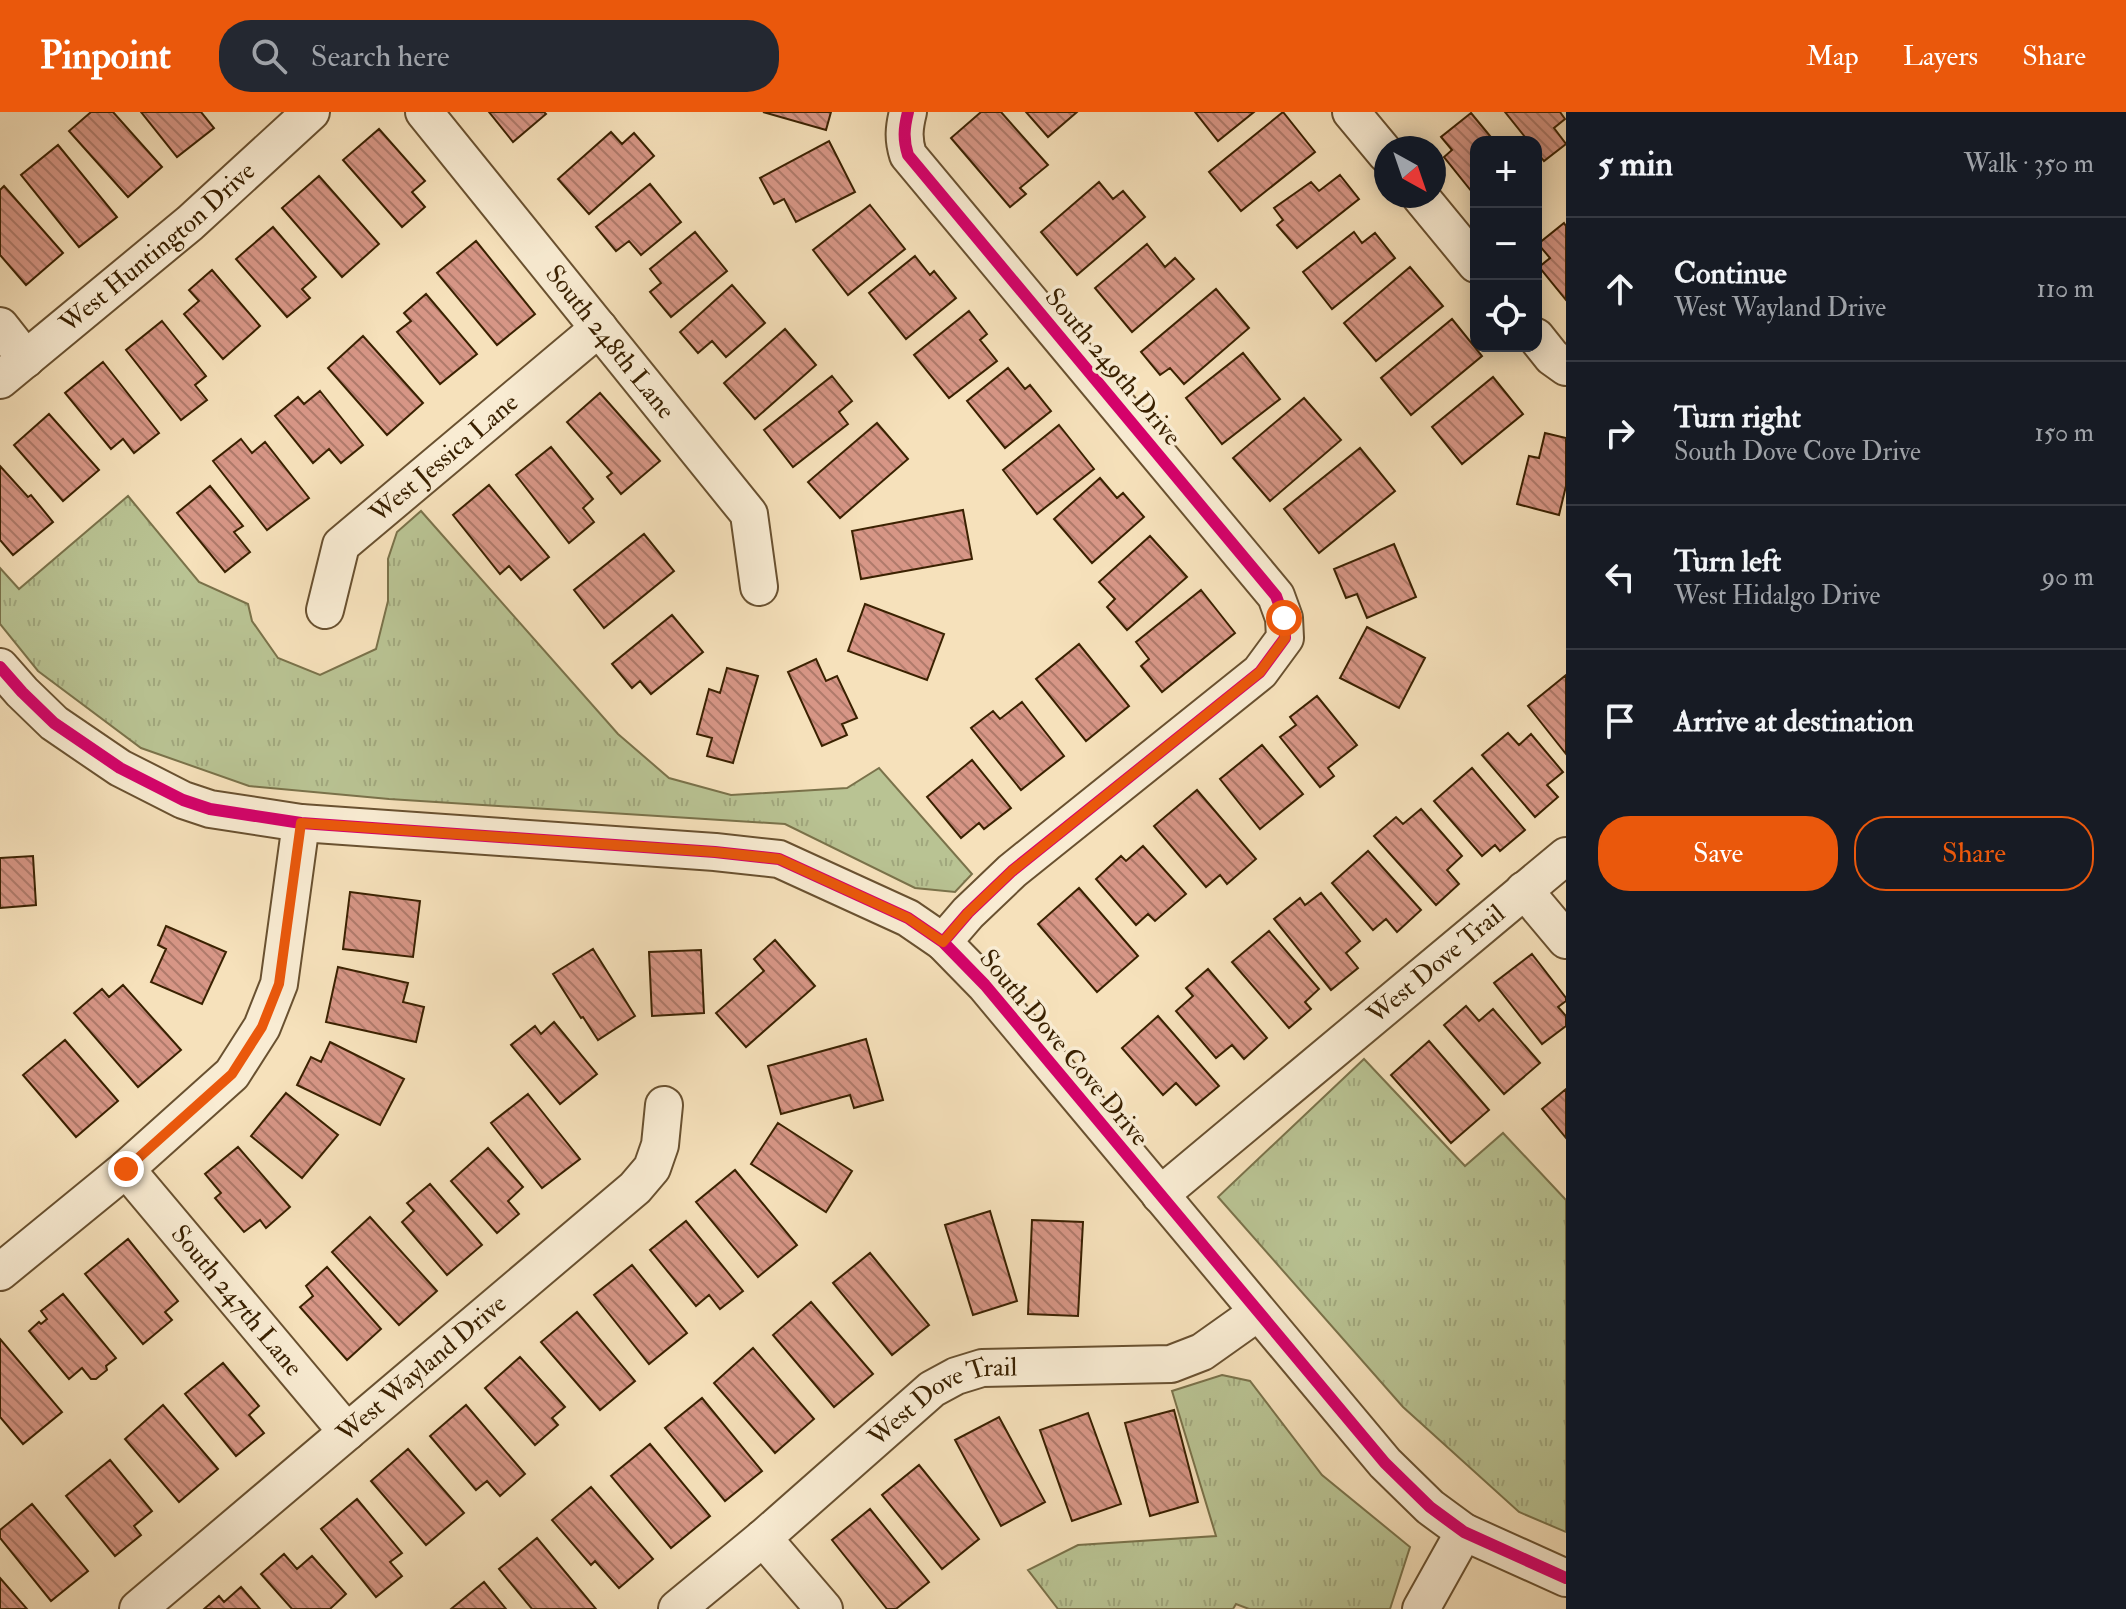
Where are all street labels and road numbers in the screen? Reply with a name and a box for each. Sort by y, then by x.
street label: West Huntington Drive [53,155,262,340]
street label: South 248th Lane [538,259,682,426]
street label: South 249th Drive [1038,282,1188,452]
street label: West Jessica Lane [363,387,525,530]
street label: West Dove Trail [1360,898,1512,1031]
street label: South Dove Cove Drive [972,943,1156,1153]
street label: South 247th Lane [164,1218,309,1383]
street label: West Wayland Drive [330,1288,513,1450]
street label: West Dove Trail [861,1351,1018,1454]

